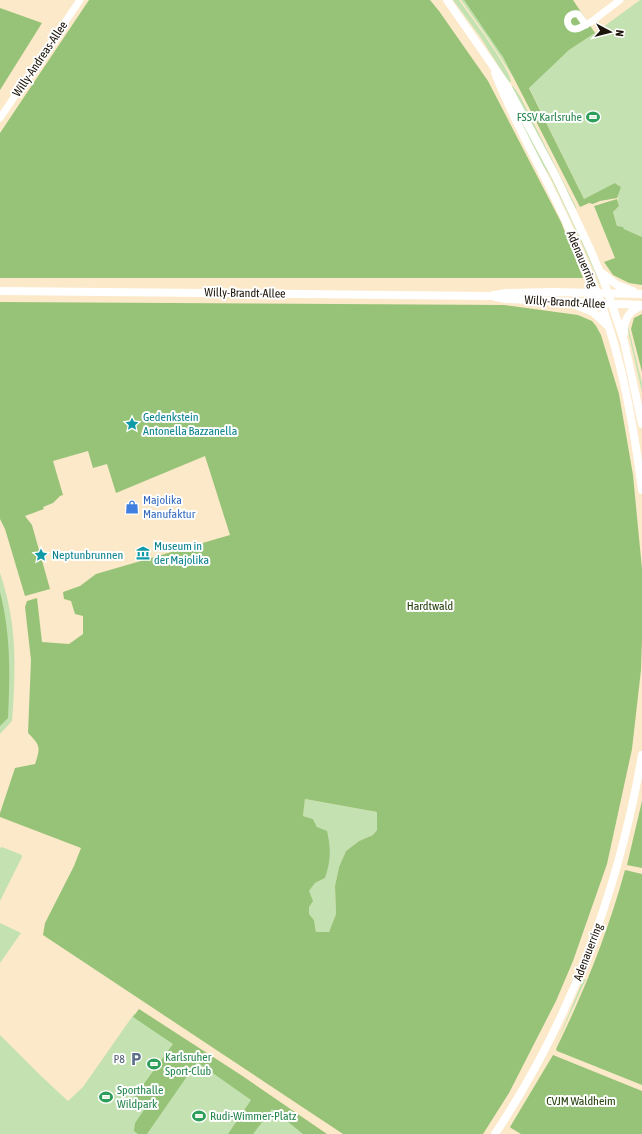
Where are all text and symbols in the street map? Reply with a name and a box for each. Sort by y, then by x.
north arrow [590,12,630,52]
street label: Willy-Andreas-Allee [10,19,70,99]
text: N [614,29,626,37]
sports icon: FSSV Karlsruhe [585,109,601,125]
place label: FSSV Karlsruhe [517,110,582,124]
street label: Adenauerring [564,228,601,290]
street label: Willy-Brandt-Allee [204,285,286,301]
street label: Willy-Brandt-Allee [524,293,606,311]
place label: Gedenkstein Antonella Bazzanella [143,410,237,438]
place icon: Gedenkstein Antonella Bazzanella [124,416,140,432]
place label: Majolika Manufaktur [143,493,196,521]
shop icon: Majolika Manufaktur [124,499,140,515]
place label: Museum in der Majolika [154,539,209,567]
museum icon: Museum in der Majolika [135,545,151,561]
place icon: Neptunbrunnen [33,547,49,563]
place label: Neptunbrunnen [52,548,123,562]
park label: Hardtwald [407,599,453,613]
street label: Adenauerring [571,920,606,983]
place label: Karlsruher Sport-Club [165,1050,212,1078]
parking icon: P8 [128,1051,144,1067]
place label: P8 [113,1052,125,1066]
sports icon: Karlsruher Sport-Club [146,1056,162,1072]
place label: Sporthalle Wildpark [117,1083,163,1111]
sports icon: Sporthalle Wildpark [98,1089,114,1105]
park label: CVJM Waldheim [546,1094,616,1108]
sports icon: Rudi-Wimmer-Platz [191,1108,207,1124]
place label: Rudi-Wimmer-Platz [210,1109,297,1123]

